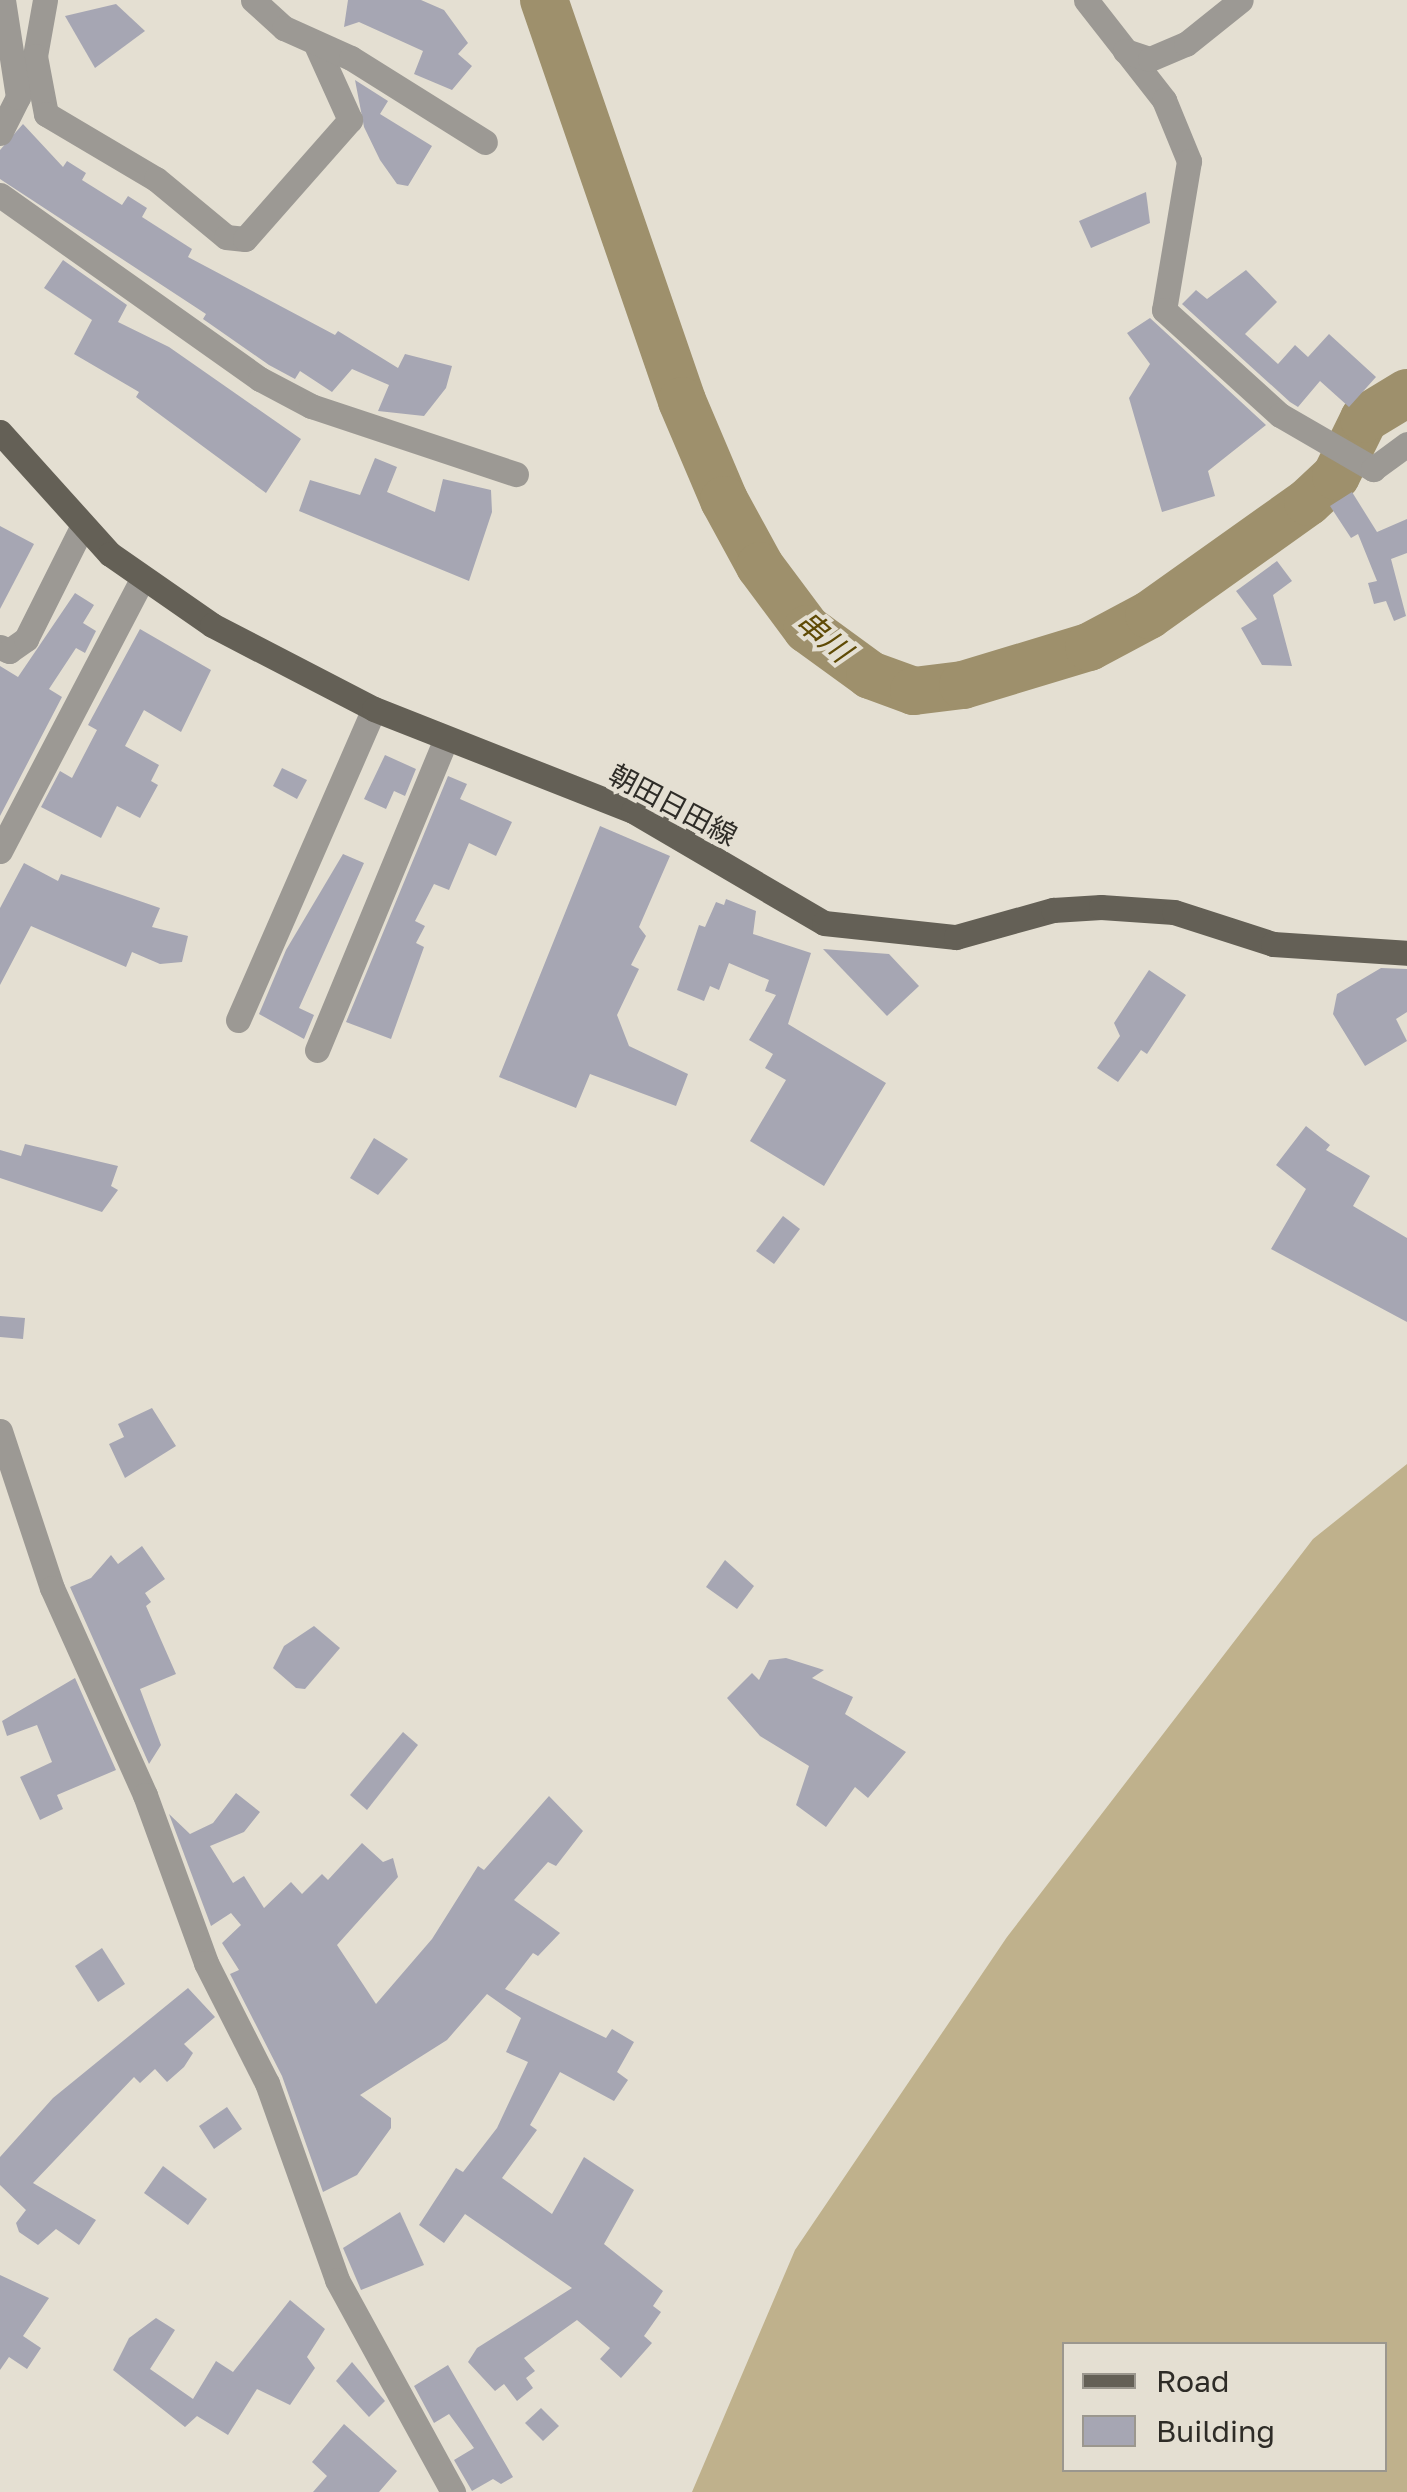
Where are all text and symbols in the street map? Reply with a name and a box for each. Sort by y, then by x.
water label: 串川 [790,603,858,669]
street label: 朝田日田線 [603,757,743,853]
legend [1062,2342,1387,2472]
text: Road [1156,2363,1230,2399]
text: Building [1156,2413,1275,2449]

